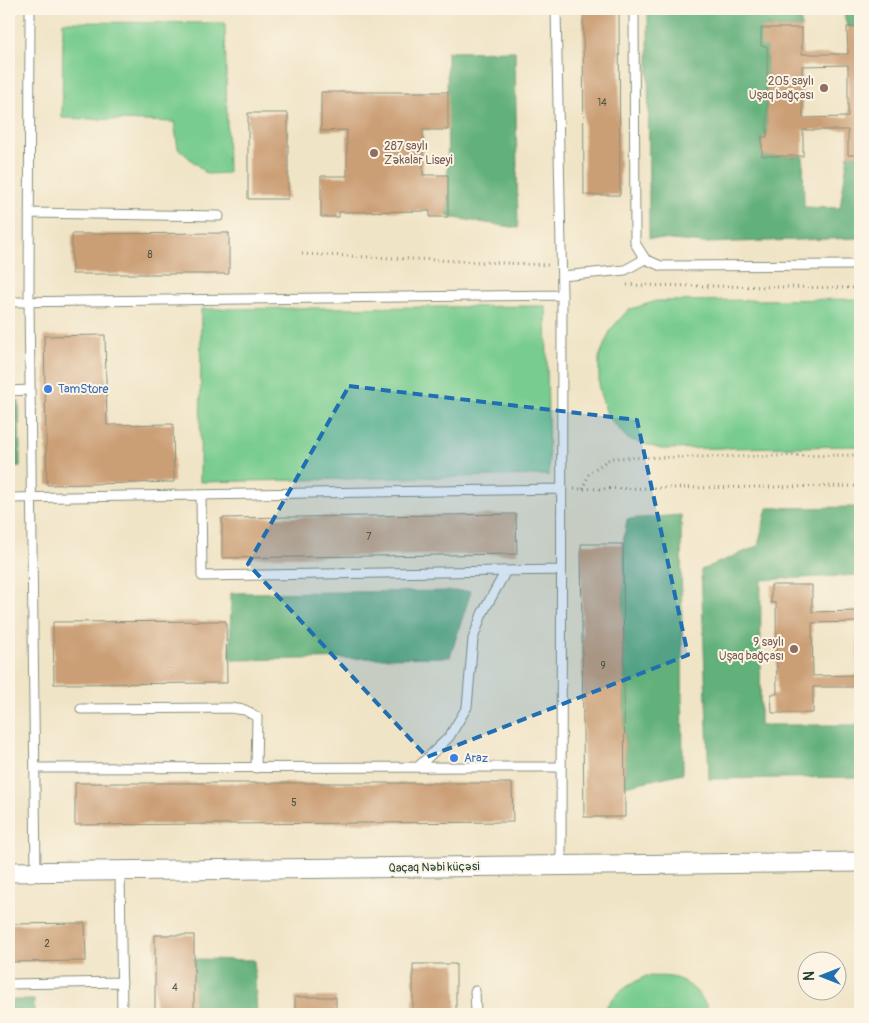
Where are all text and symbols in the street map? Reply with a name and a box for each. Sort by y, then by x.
place label: 205 saylı Uşaq bağçası [749,74,814,103]
marker: 205 saylı Uşaq bağçası [818,82,830,94]
house number: 14 [597,97,607,109]
place label: 287 saylı Zəkalar Liseyi [384,139,453,168]
marker: 287 saylı Zəkalar Liseyi [368,147,380,159]
house number: 8 [147,249,153,261]
place label: TamStore [58,382,108,397]
marker: TamStore [42,383,54,395]
house number: 7 [366,531,372,543]
place label: 9 saylı Uşaq bağçası [719,635,784,664]
marker: 9 saylı Uşaq bağçası [788,643,800,655]
house number: 9 [600,660,606,672]
place label: Araz [464,751,488,766]
marker: Araz [448,752,460,764]
house number: 5 [291,797,297,809]
street label: Qaçaq Nəbi küçəsi [388,859,480,876]
house number: 2 [44,938,50,950]
north arrow [796,950,846,1000]
text: N [801,971,818,981]
house number: 4 [172,982,178,994]

